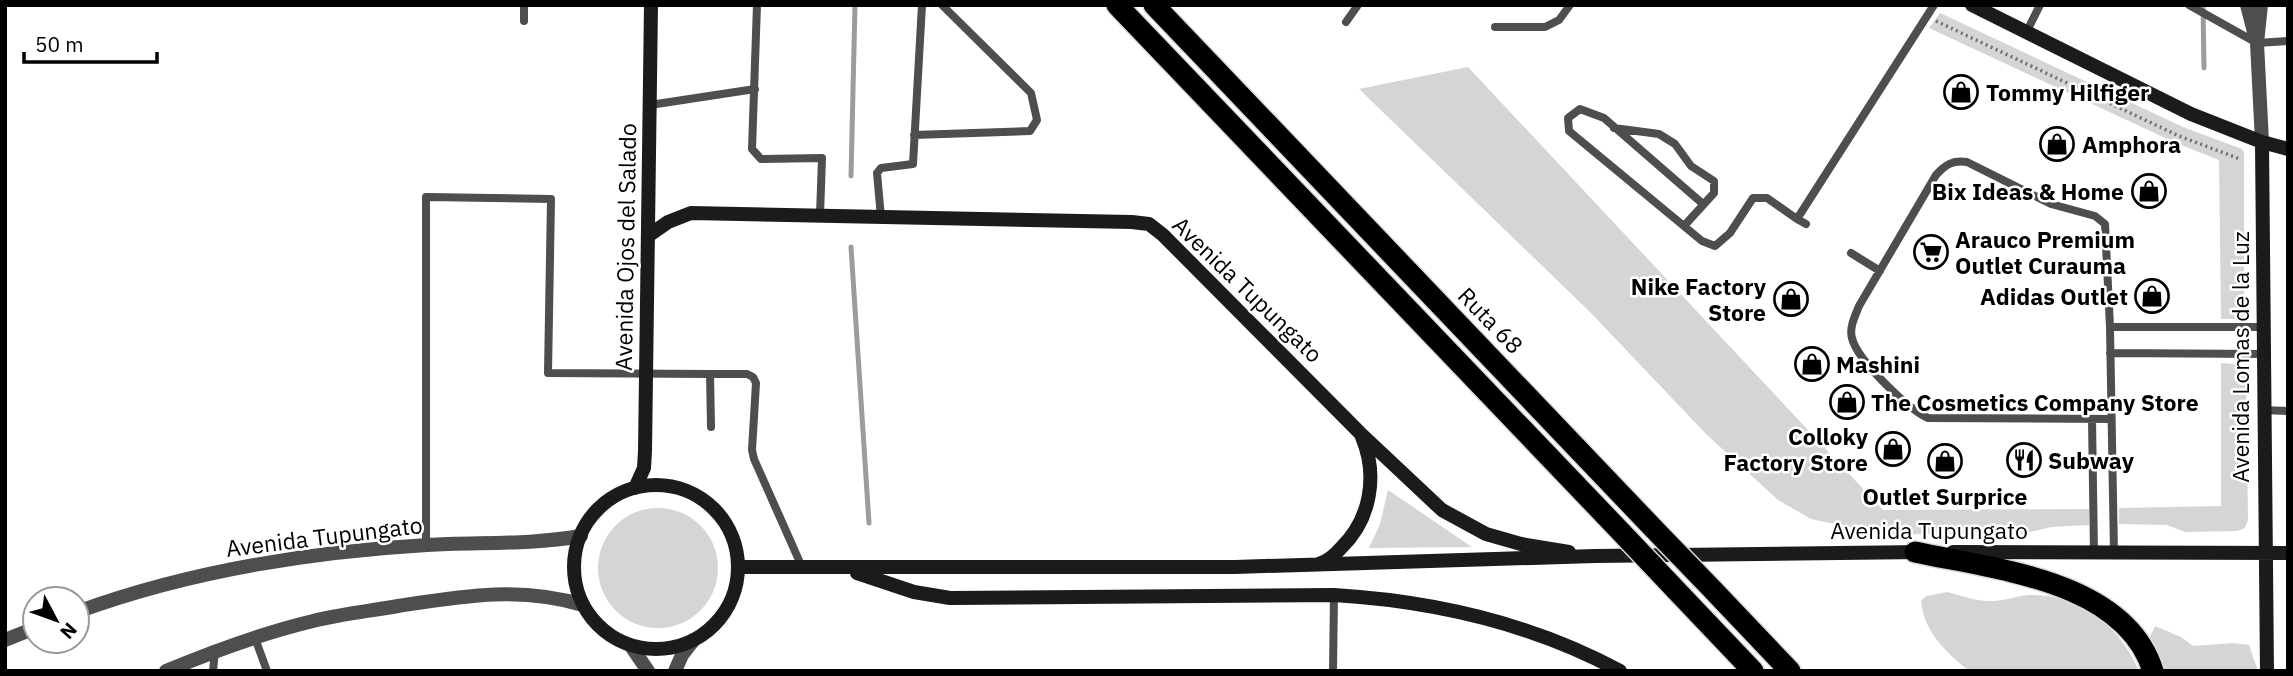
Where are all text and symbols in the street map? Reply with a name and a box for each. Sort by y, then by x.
scale bar [24,21,158,65]
text: 50 m [35,30,84,58]
shop icon: Tommy Hilfiger [1942,73,1980,111]
place label: Tommy Hilfiger [1986,77,2149,107]
street label: Avenida Ojos del Salado [608,123,642,371]
shop icon: Amphora [2038,125,2076,163]
place label: Amphora [2082,129,2181,159]
shop icon: Bix Ideas & Home [2130,172,2168,210]
place label: Bix Ideas & Home [1932,176,2124,206]
street label: Avenida Tupungato [1166,210,1330,368]
place label: Arauco Premium Outlet Curauma [1955,224,2135,280]
street label: Avenida Lomas de la Luz [2225,231,2255,483]
supermarket icon: Arauco Premium Outlet Curauma [1912,233,1950,271]
place label: Nike Factory Store [1631,271,1767,327]
shop icon: Adidas Outlet [2133,277,2171,315]
street label: Ruta 68 [1452,280,1530,360]
shop icon: Nike Factory Store [1772,280,1810,318]
place label: Adidas Outlet [1980,281,2128,311]
shop icon: Mashini [1793,345,1831,383]
place label: Mashini [1836,349,1920,379]
shop icon: The Cosmetics Company Store [1828,383,1866,421]
place label: The Cosmetics Company Store [1871,387,2199,417]
place label: Colloky Factory Store [1724,421,1869,477]
shop icon: Colloky Factory Store [1874,430,1912,468]
restaurant icon: Subway [2005,441,2043,479]
shop icon: Outlet Surprice [1926,442,1964,480]
place label: Subway [2048,445,2135,475]
place label: Outlet Surprice [1863,481,2028,511]
street label: Avenida Tupungato [224,509,424,563]
street label: Avenida Tupungato [1830,515,2028,545]
north arrow [21,585,91,655]
text: N [55,618,82,644]

